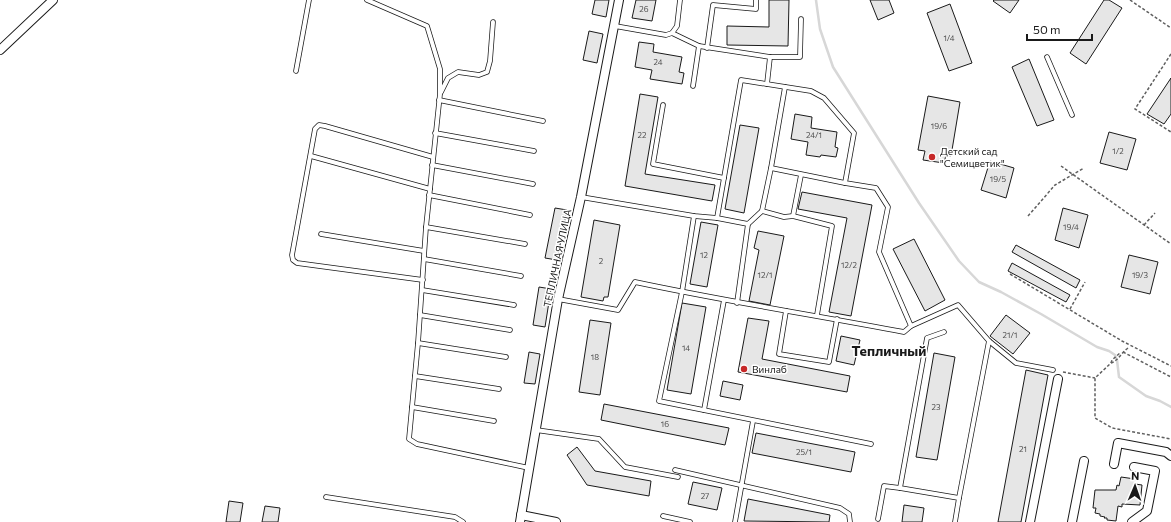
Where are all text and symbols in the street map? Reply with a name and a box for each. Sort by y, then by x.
house number: 26 [639,4,649,14]
scale bar [1027,16,1092,42]
text: 50 m [1033,22,1061,36]
house number: 1/4 [943,33,955,43]
house number: 24 [653,57,663,67]
house number: 19/6 [931,121,947,131]
house number: 22 [638,130,647,140]
house number: 24/1 [806,130,822,140]
place label: Детский сад "Семицветик" [940,145,1005,169]
house number: 1/2 [1112,146,1124,156]
marker: Детский сад "Семицветик" [927,152,937,162]
house number: 19/5 [990,174,1007,184]
street label: ТЕПЛИЧНАЯ УЛИЦА [541,208,573,308]
house number: 19/4 [1063,222,1079,232]
house number: 12 [700,250,708,260]
house number: 2 [599,256,604,266]
house number: 12/2 [841,260,857,270]
house number: 12/1 [758,270,772,280]
house number: 19/3 [1132,270,1149,280]
house number: 21/1 [1003,330,1017,340]
district label: Тепличный [852,342,926,359]
house number: 14 [682,343,690,353]
house number: 18 [591,352,599,362]
place label: Винлаб [752,363,787,375]
marker: Винлаб [739,364,749,374]
house number: 23 [932,402,941,412]
house number: 16 [661,419,669,429]
house number: 21 [1019,444,1027,454]
house number: 25/1 [796,447,812,457]
north arrow [1115,466,1155,506]
text: N [1131,469,1140,482]
house number: 27 [701,491,709,501]

